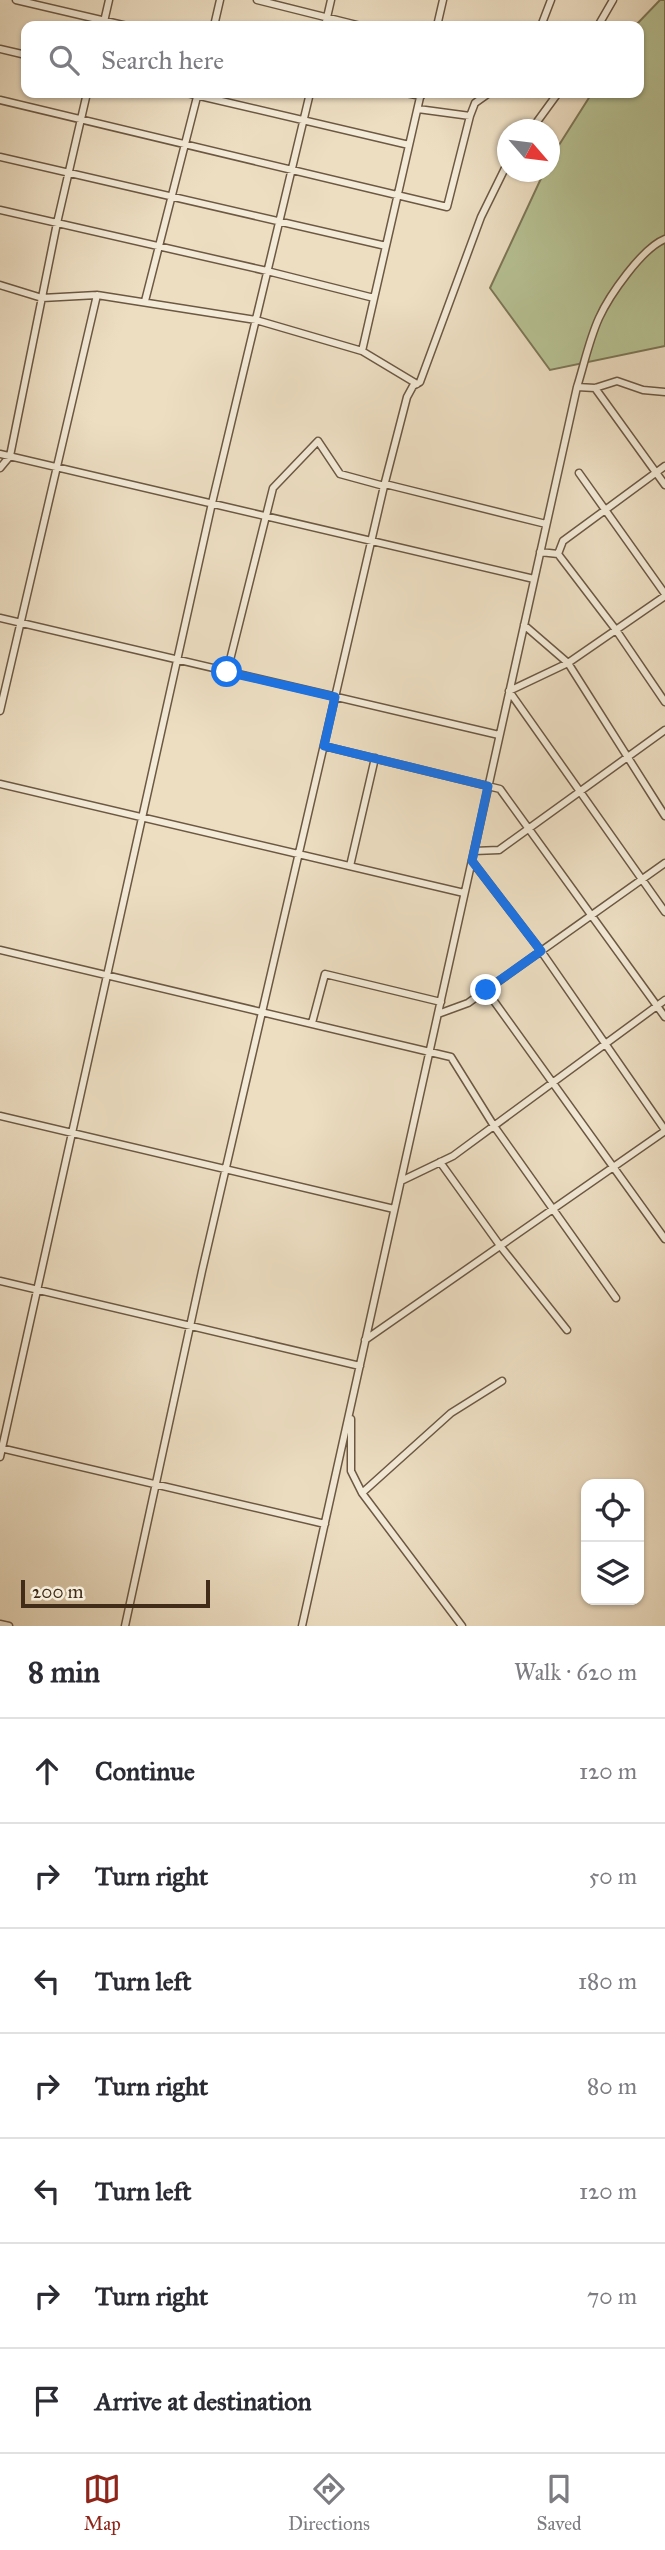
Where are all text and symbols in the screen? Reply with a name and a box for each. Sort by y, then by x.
search box [21,21,644,98]
icon: search [45,41,83,79]
text: Search here [101,44,224,76]
north arrow [497,119,560,182]
route start [211,656,242,687]
route end [470,974,501,1005]
map controls [581,1479,644,1605]
button: locate [581,1479,644,1542]
button: layers [581,1542,644,1605]
scale bar [21,1577,210,1609]
text: 200 m [32,1580,84,1603]
text: 8 min [28,1654,100,1690]
text: Walk · 620 m [514,1658,637,1686]
icon: ahead [28,1752,66,1790]
text: Continue [95,1755,195,1787]
text: 120 m [579,1757,637,1785]
icon: right [28,1857,66,1895]
text: Turn right [95,1860,208,1892]
text: 50 m [589,1862,637,1890]
icon: left [28,1962,66,2000]
text: Turn left [95,1965,191,1997]
text: 180 m [578,1967,637,1995]
icon: right [28,2067,66,2105]
text: Turn right [95,2070,208,2102]
text: 80 m [587,2072,637,2100]
icon: left [28,2172,66,2210]
text: Turn left [95,2175,191,2207]
text: 120 m [579,2177,637,2205]
icon: right [28,2277,66,2315]
text: Turn right [95,2280,208,2312]
text: 70 m [587,2282,637,2310]
icon: arrive [28,2382,66,2420]
text: Arrive at destination [95,2385,312,2417]
tab: Map [83,2470,121,2535]
tab: Directions [288,2470,370,2535]
tab: Saved [537,2470,582,2535]

